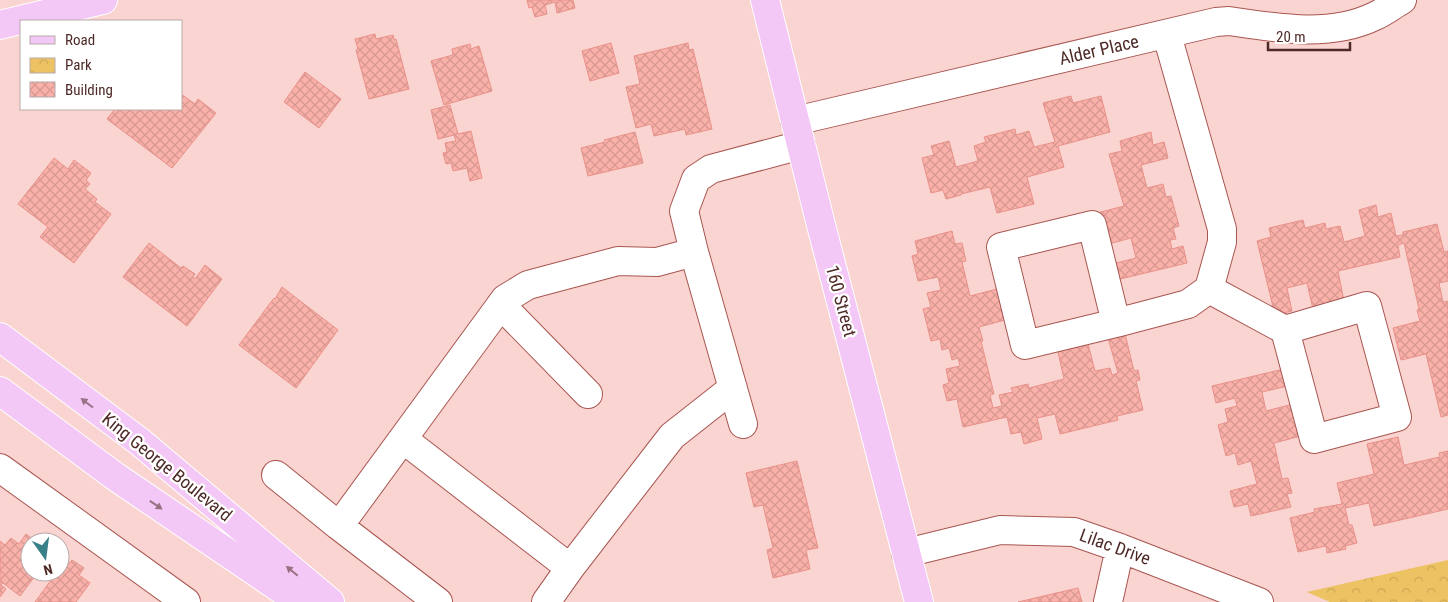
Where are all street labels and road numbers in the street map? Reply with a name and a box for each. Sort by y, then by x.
street label: Alder Place [1057,30,1141,69]
street label: 160 Street [822,263,861,339]
street label: King George Boulevard [98,408,236,525]
street label: Lilac Drive [1077,524,1153,569]

